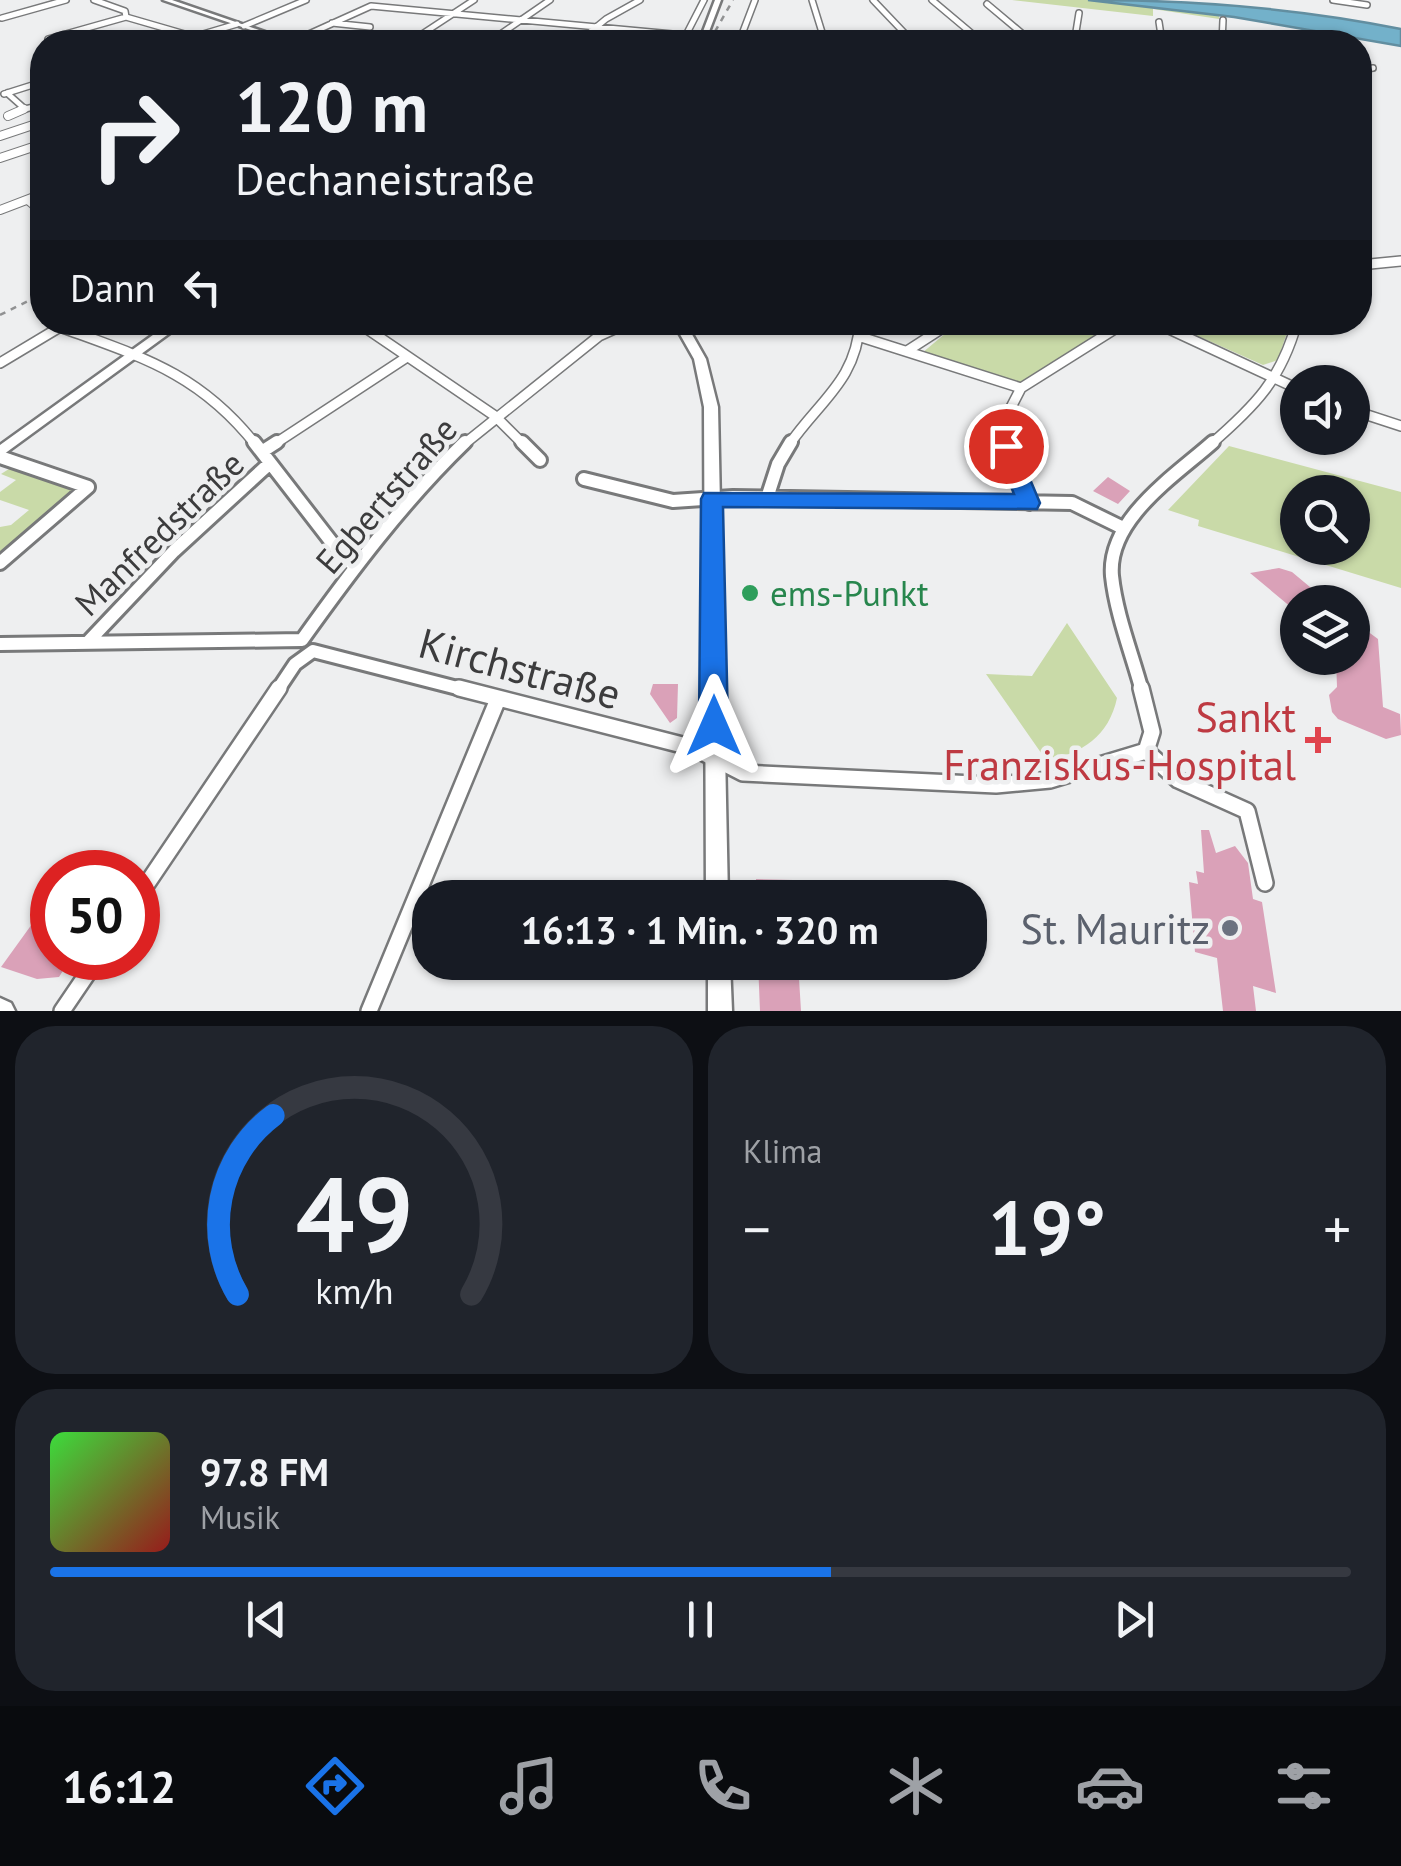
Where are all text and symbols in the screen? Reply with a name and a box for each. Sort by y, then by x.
text: 120 m [235,61,428,151]
icon: right [70,70,200,200]
text: Dechaneistraße [235,149,535,207]
icon: left [175,260,230,315]
text: Dann [70,263,155,312]
map controls [1280,365,1370,675]
button: sound [1280,365,1370,455]
pin [964,404,1049,489]
street label: Egbertstraße [305,407,467,583]
icon: arrive [979,419,1034,474]
street label: Manfredstraße [65,441,253,625]
button: search [1280,475,1370,565]
place label: ems-Punkt [770,570,929,616]
marker: ems-Punkt [739,582,761,604]
button: layers [1280,585,1370,675]
street label: Kirchstraße [413,615,627,721]
position arrow [662,674,766,778]
place label: Sankt Franziskus-Hospital [943,689,1296,792]
marker: Sankt Franziskus-Hospital [1305,727,1331,753]
speed limit sign: 50 [30,850,160,980]
place label: St. Mauritz [1021,901,1210,956]
text: 16:13 · 1 Min. · 320 m [520,905,879,954]
marker: St. Mauritz [1219,917,1241,939]
text: Klima [743,1130,822,1172]
text: 49 [295,1146,413,1281]
text: 19° [988,1179,1106,1276]
text: − [743,1193,771,1264]
text: + [1323,1193,1351,1264]
text: km/h [315,1268,393,1314]
text: 97.8 FM [200,1447,329,1496]
text: Musik [200,1496,280,1538]
icon: previous [239,1592,294,1647]
icon: pause [673,1592,728,1647]
icon: next [1107,1592,1162,1647]
icon: directions [300,1751,370,1821]
icon: music [494,1751,564,1821]
icon: phone [688,1751,758,1821]
icon: climate [881,1751,951,1821]
icon: car [1075,1751,1145,1821]
icon: filters [1269,1751,1339,1821]
text: 16:12 [62,1757,176,1815]

